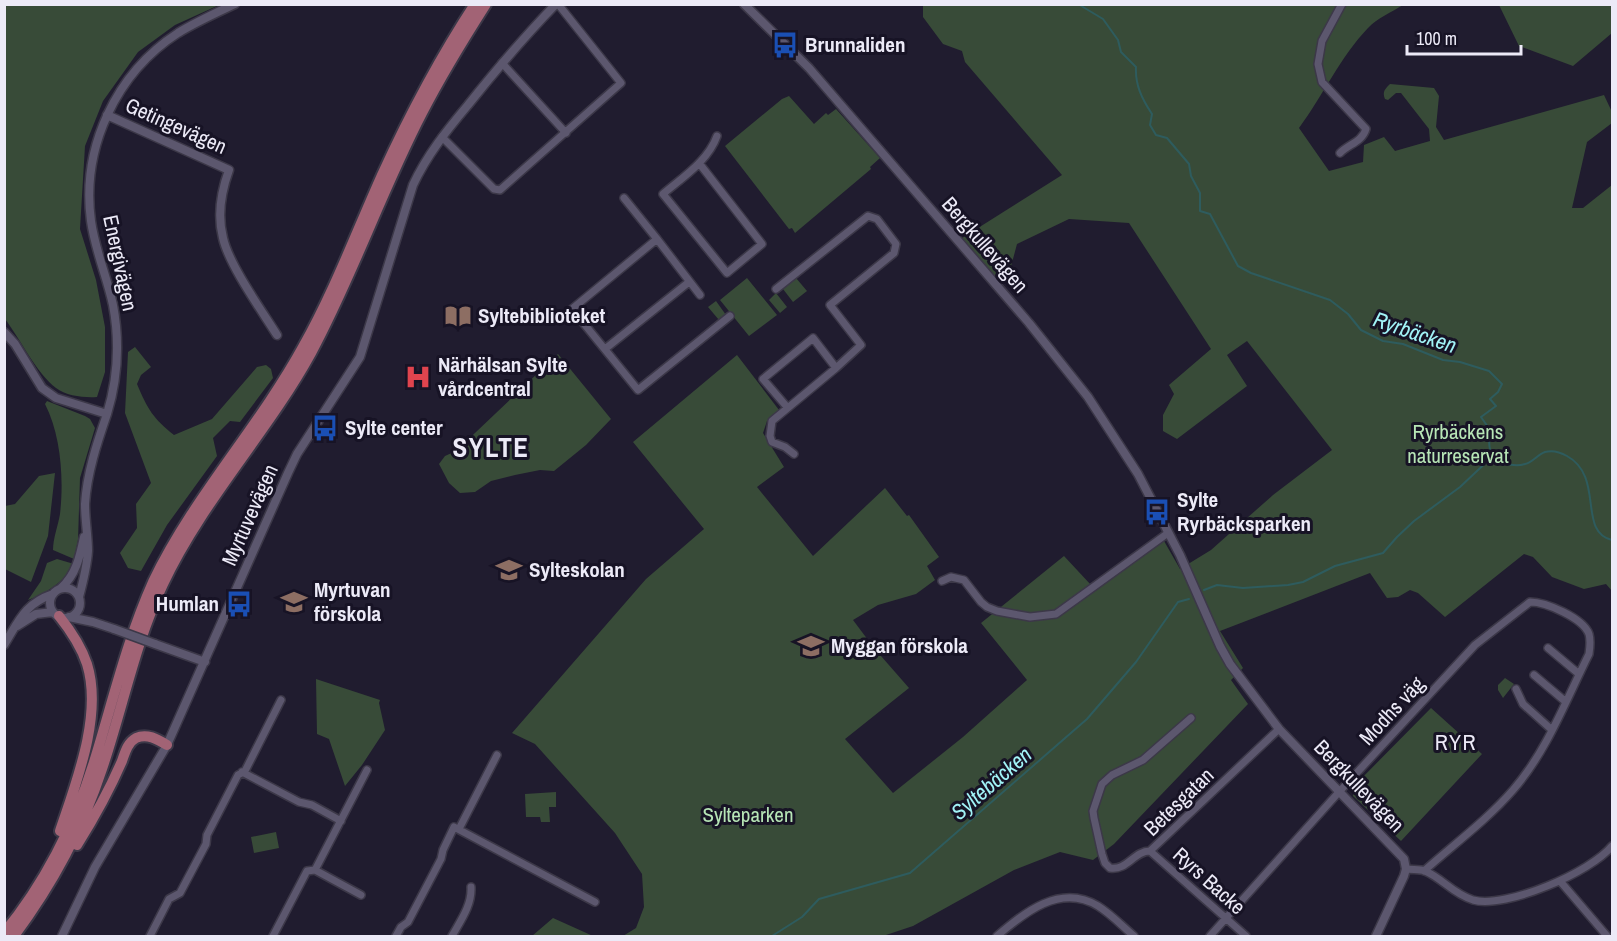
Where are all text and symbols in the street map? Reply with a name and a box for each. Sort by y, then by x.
scale bar [1407,18,1521,56]
text: 100 m [1416,26,1457,51]
bus stop icon: Brunnaliden [770,30,800,60]
place label: Brunnaliden [805,30,905,59]
street label: Getingevägen [121,90,232,161]
street label: Bergkullevägen [935,190,1035,299]
street label: Energivägen [96,212,145,314]
library icon: Syltebiblioteket [443,301,473,331]
place label: Syltebiblioteket [478,301,606,330]
water label: Ryrbäcken [1369,304,1461,360]
place label: Närhälsan Sylte vårdcentral [438,350,567,403]
hospital icon: Närhälsan Sylte vårdcentral [403,362,433,392]
bus stop icon: Sylte center [310,413,340,443]
place label: Sylte center [345,413,443,442]
park label: Ryrbäckens naturreservat [1407,417,1509,470]
district label: SYLTE [452,429,530,465]
street label: Myrtuvevägen [214,459,285,570]
place label: Sylte Ryrbäcksparken [1177,485,1311,538]
bus stop icon: Sylte Ryrbäcksparken [1142,497,1172,527]
school or university icon: Sylteskolan [494,555,524,585]
place label: Sylteskolan [529,555,625,584]
place label: Myrtuvan förskola [314,575,391,628]
school or university icon: Myrtuvan förskola [279,587,309,617]
place label: Humlan [156,589,219,618]
bus stop icon: Humlan [224,589,254,619]
school or university icon: Myggan förskola [796,631,826,661]
place label: Myggan förskola [831,631,968,660]
street label: Modhs väg [1352,670,1431,751]
district label: RYR [1435,727,1477,757]
street label: Bergkullevägen [1308,733,1411,838]
water label: Syltebäcken [944,739,1038,827]
street label: Betesgatan [1137,761,1220,842]
park label: Sylteparken [703,800,793,829]
street label: Ryrs Backe [1167,840,1252,921]

